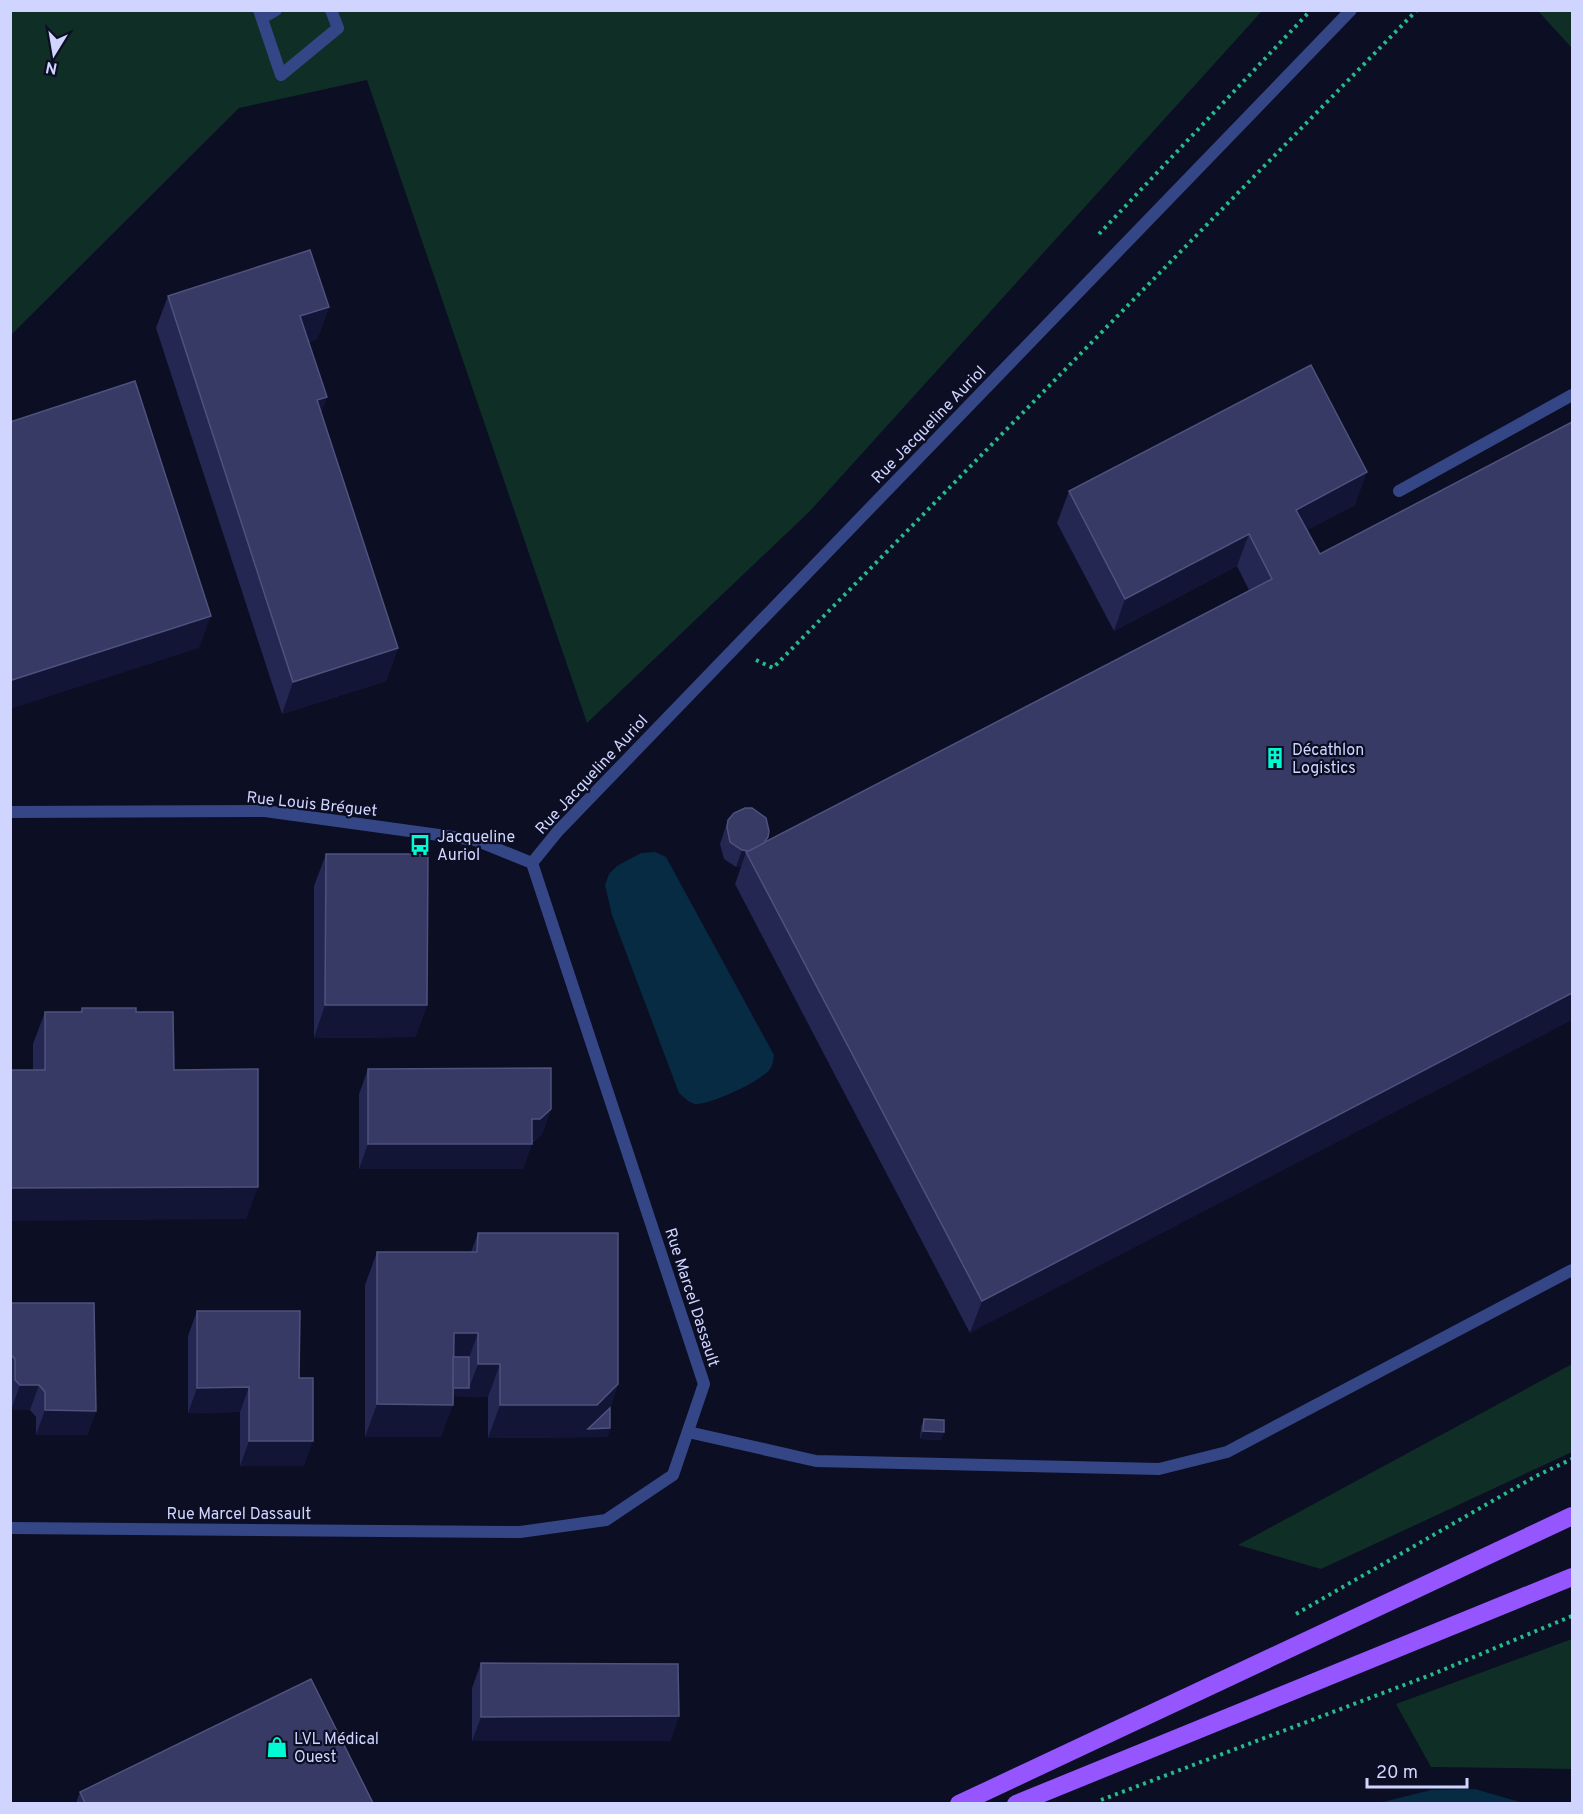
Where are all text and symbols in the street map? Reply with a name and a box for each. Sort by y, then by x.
north arrow [24,24,84,84]
text: N [44,56,59,78]
street label: Rue Jacqueline Auriol [868,362,991,489]
street label: Rue Jacqueline Auriol [532,711,653,839]
place label: Décathlon Logistics [1292,741,1364,779]
building icon: Décathlon Logistics [1263,746,1287,770]
street label: Rue Louis Bréguet [245,788,378,822]
place label: Jacqueline Auriol [437,828,515,866]
bus stop icon: Jacqueline Auriol [408,833,432,857]
street label: Rue Marcel Dassault [659,1226,723,1370]
street label: Rue Marcel Dassault [167,1505,311,1525]
place label: LVL Médical Ouest [294,1730,379,1768]
shop icon: LVL Médical Ouest [265,1735,289,1759]
scale bar [1367,1751,1468,1789]
text: 20 m [1376,1762,1418,1785]

